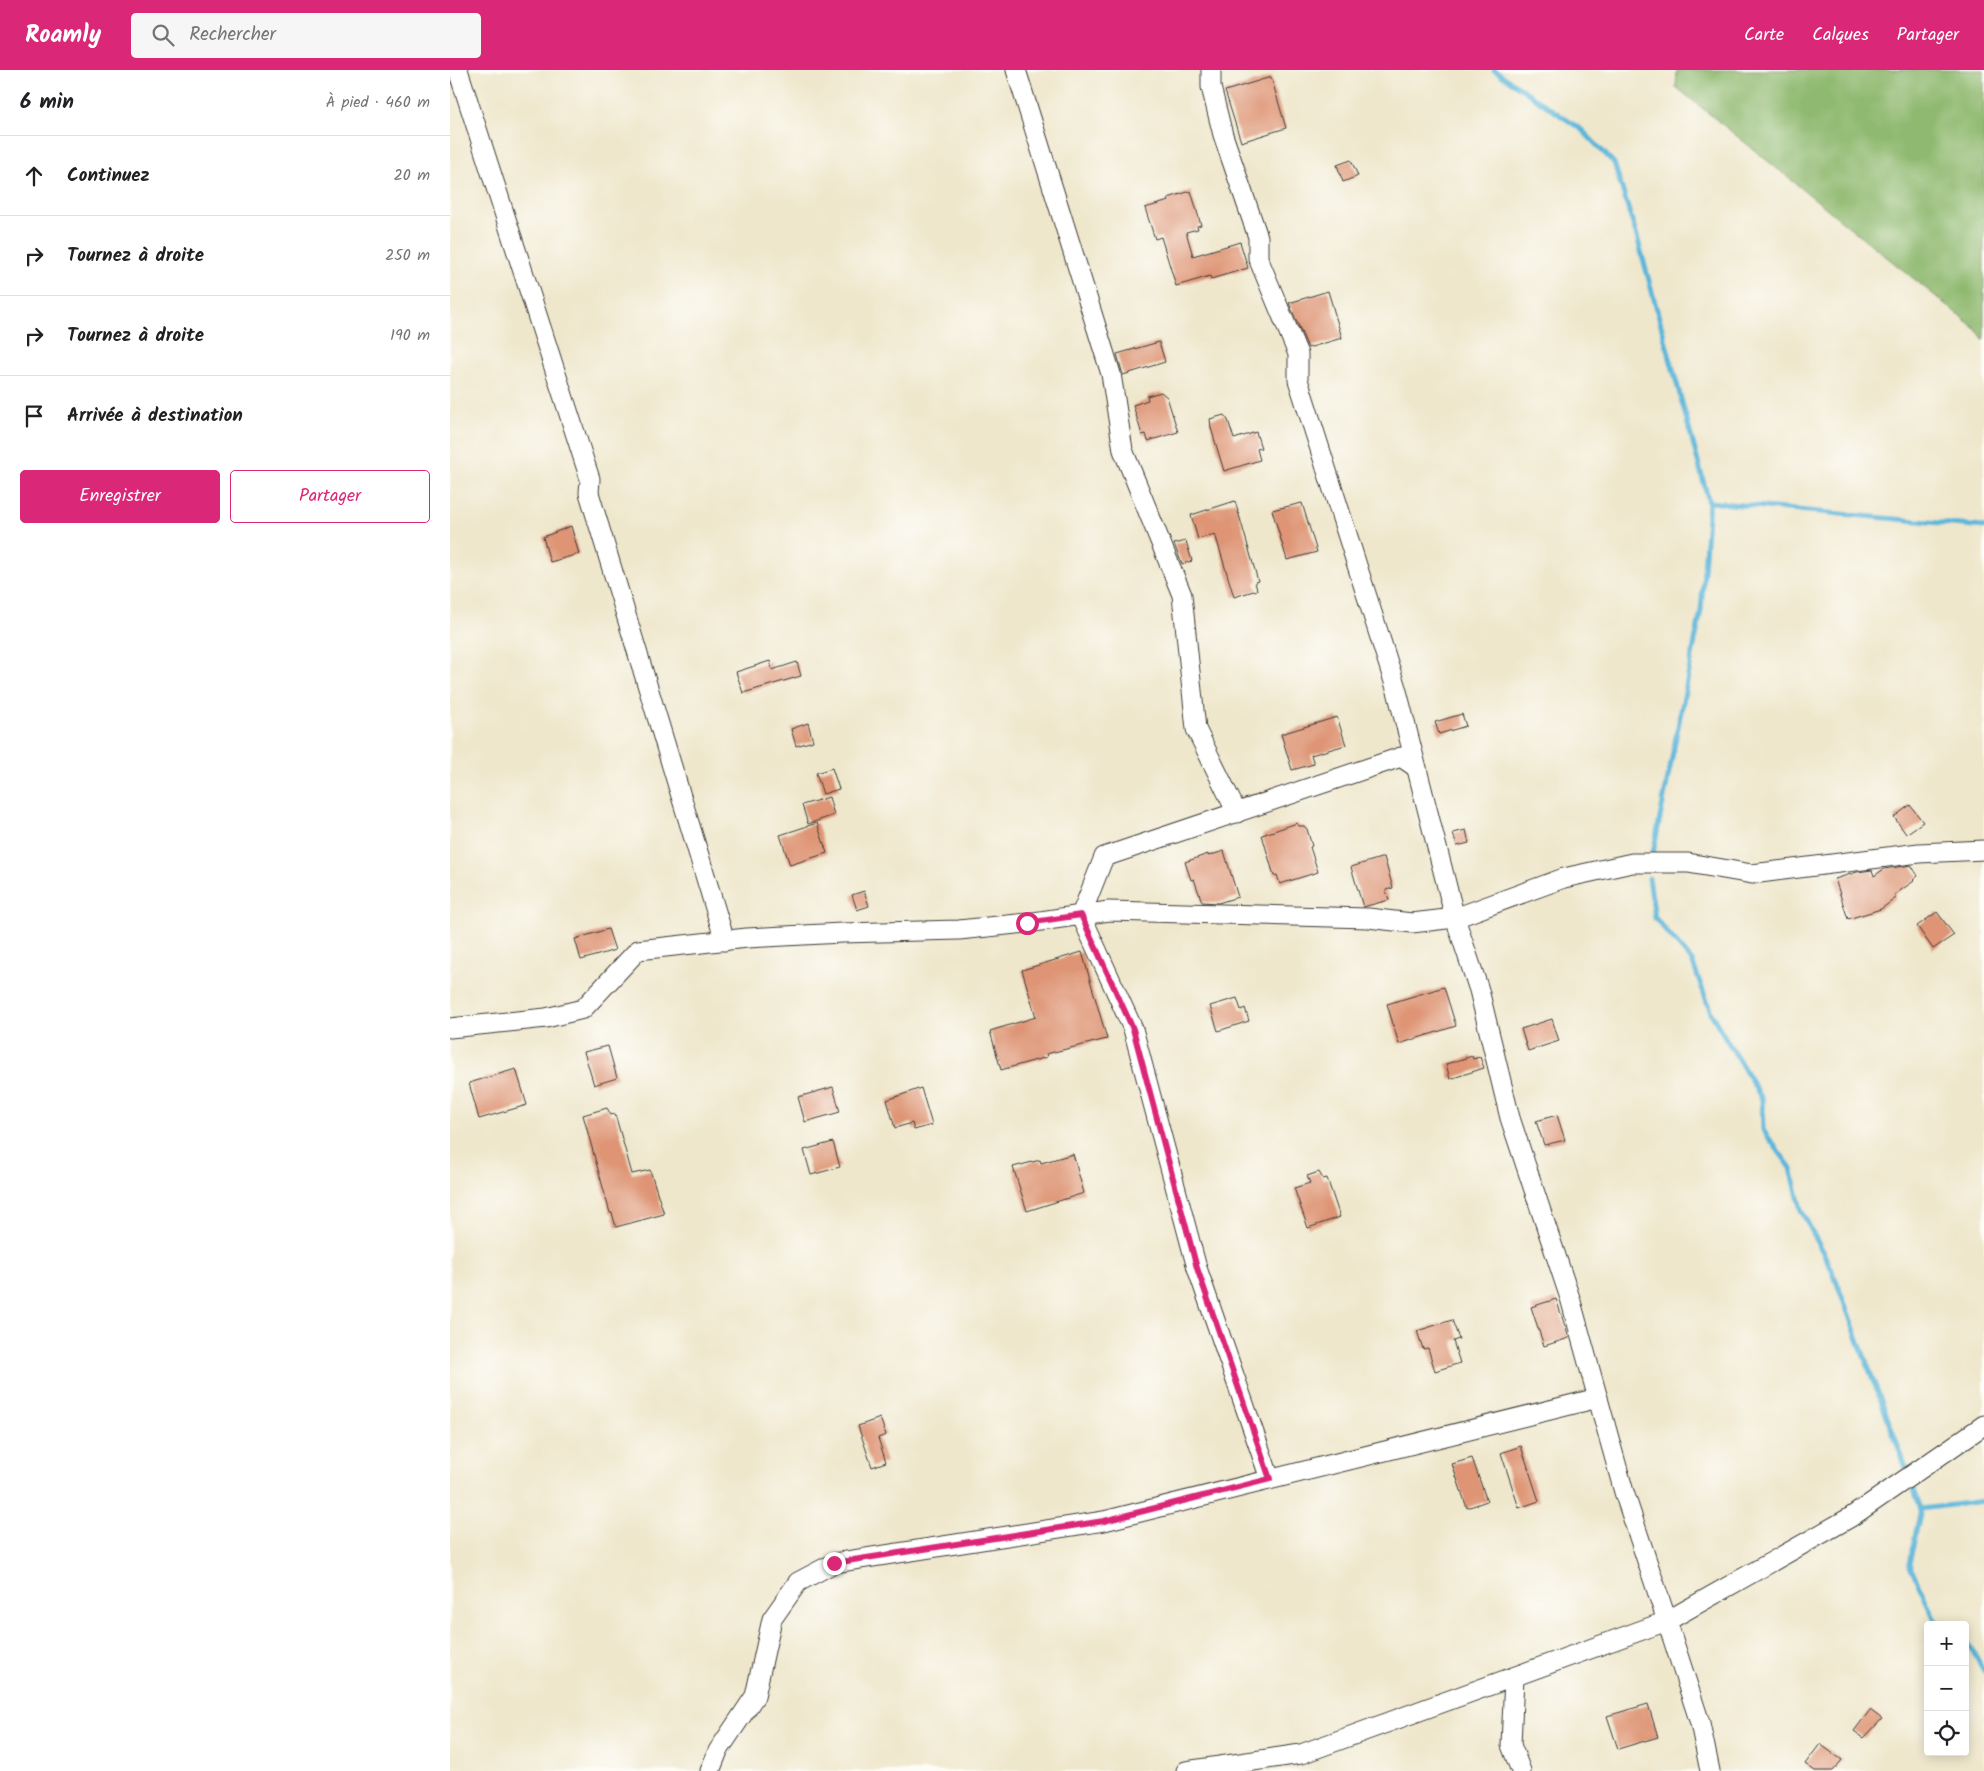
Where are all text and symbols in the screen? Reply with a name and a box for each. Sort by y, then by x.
search box [131,13,481,58]
text: Roamly [25,16,101,55]
text: Rechercher [189,20,276,50]
icon: search [149,21,177,49]
text: Carte [1744,21,1784,50]
text: Calques [1812,21,1869,50]
text: Partager [1897,21,1959,50]
text: 6 min [20,86,74,119]
text: À pied · 460 m [326,90,430,115]
text: Continuez [67,161,150,191]
icon: ahead [20,162,48,190]
text: 20 m [394,163,430,188]
text: Tournez à droite [67,241,204,271]
icon: right [20,242,48,270]
text: 250 m [385,243,430,268]
text: Tournez à droite [67,321,204,351]
icon: right [20,322,48,350]
text: 190 m [390,323,430,348]
text: Arrivée à destination [67,401,243,431]
icon: arrive [20,402,48,430]
button: Enregistrer [20,470,220,523]
button: Partager [230,470,430,523]
route start [1016,912,1039,935]
route end [823,1552,846,1575]
map controls [1924,1621,1969,1756]
button: + [1924,1621,1969,1666]
button: − [1924,1666,1969,1711]
button: locate [1924,1711,1969,1756]

